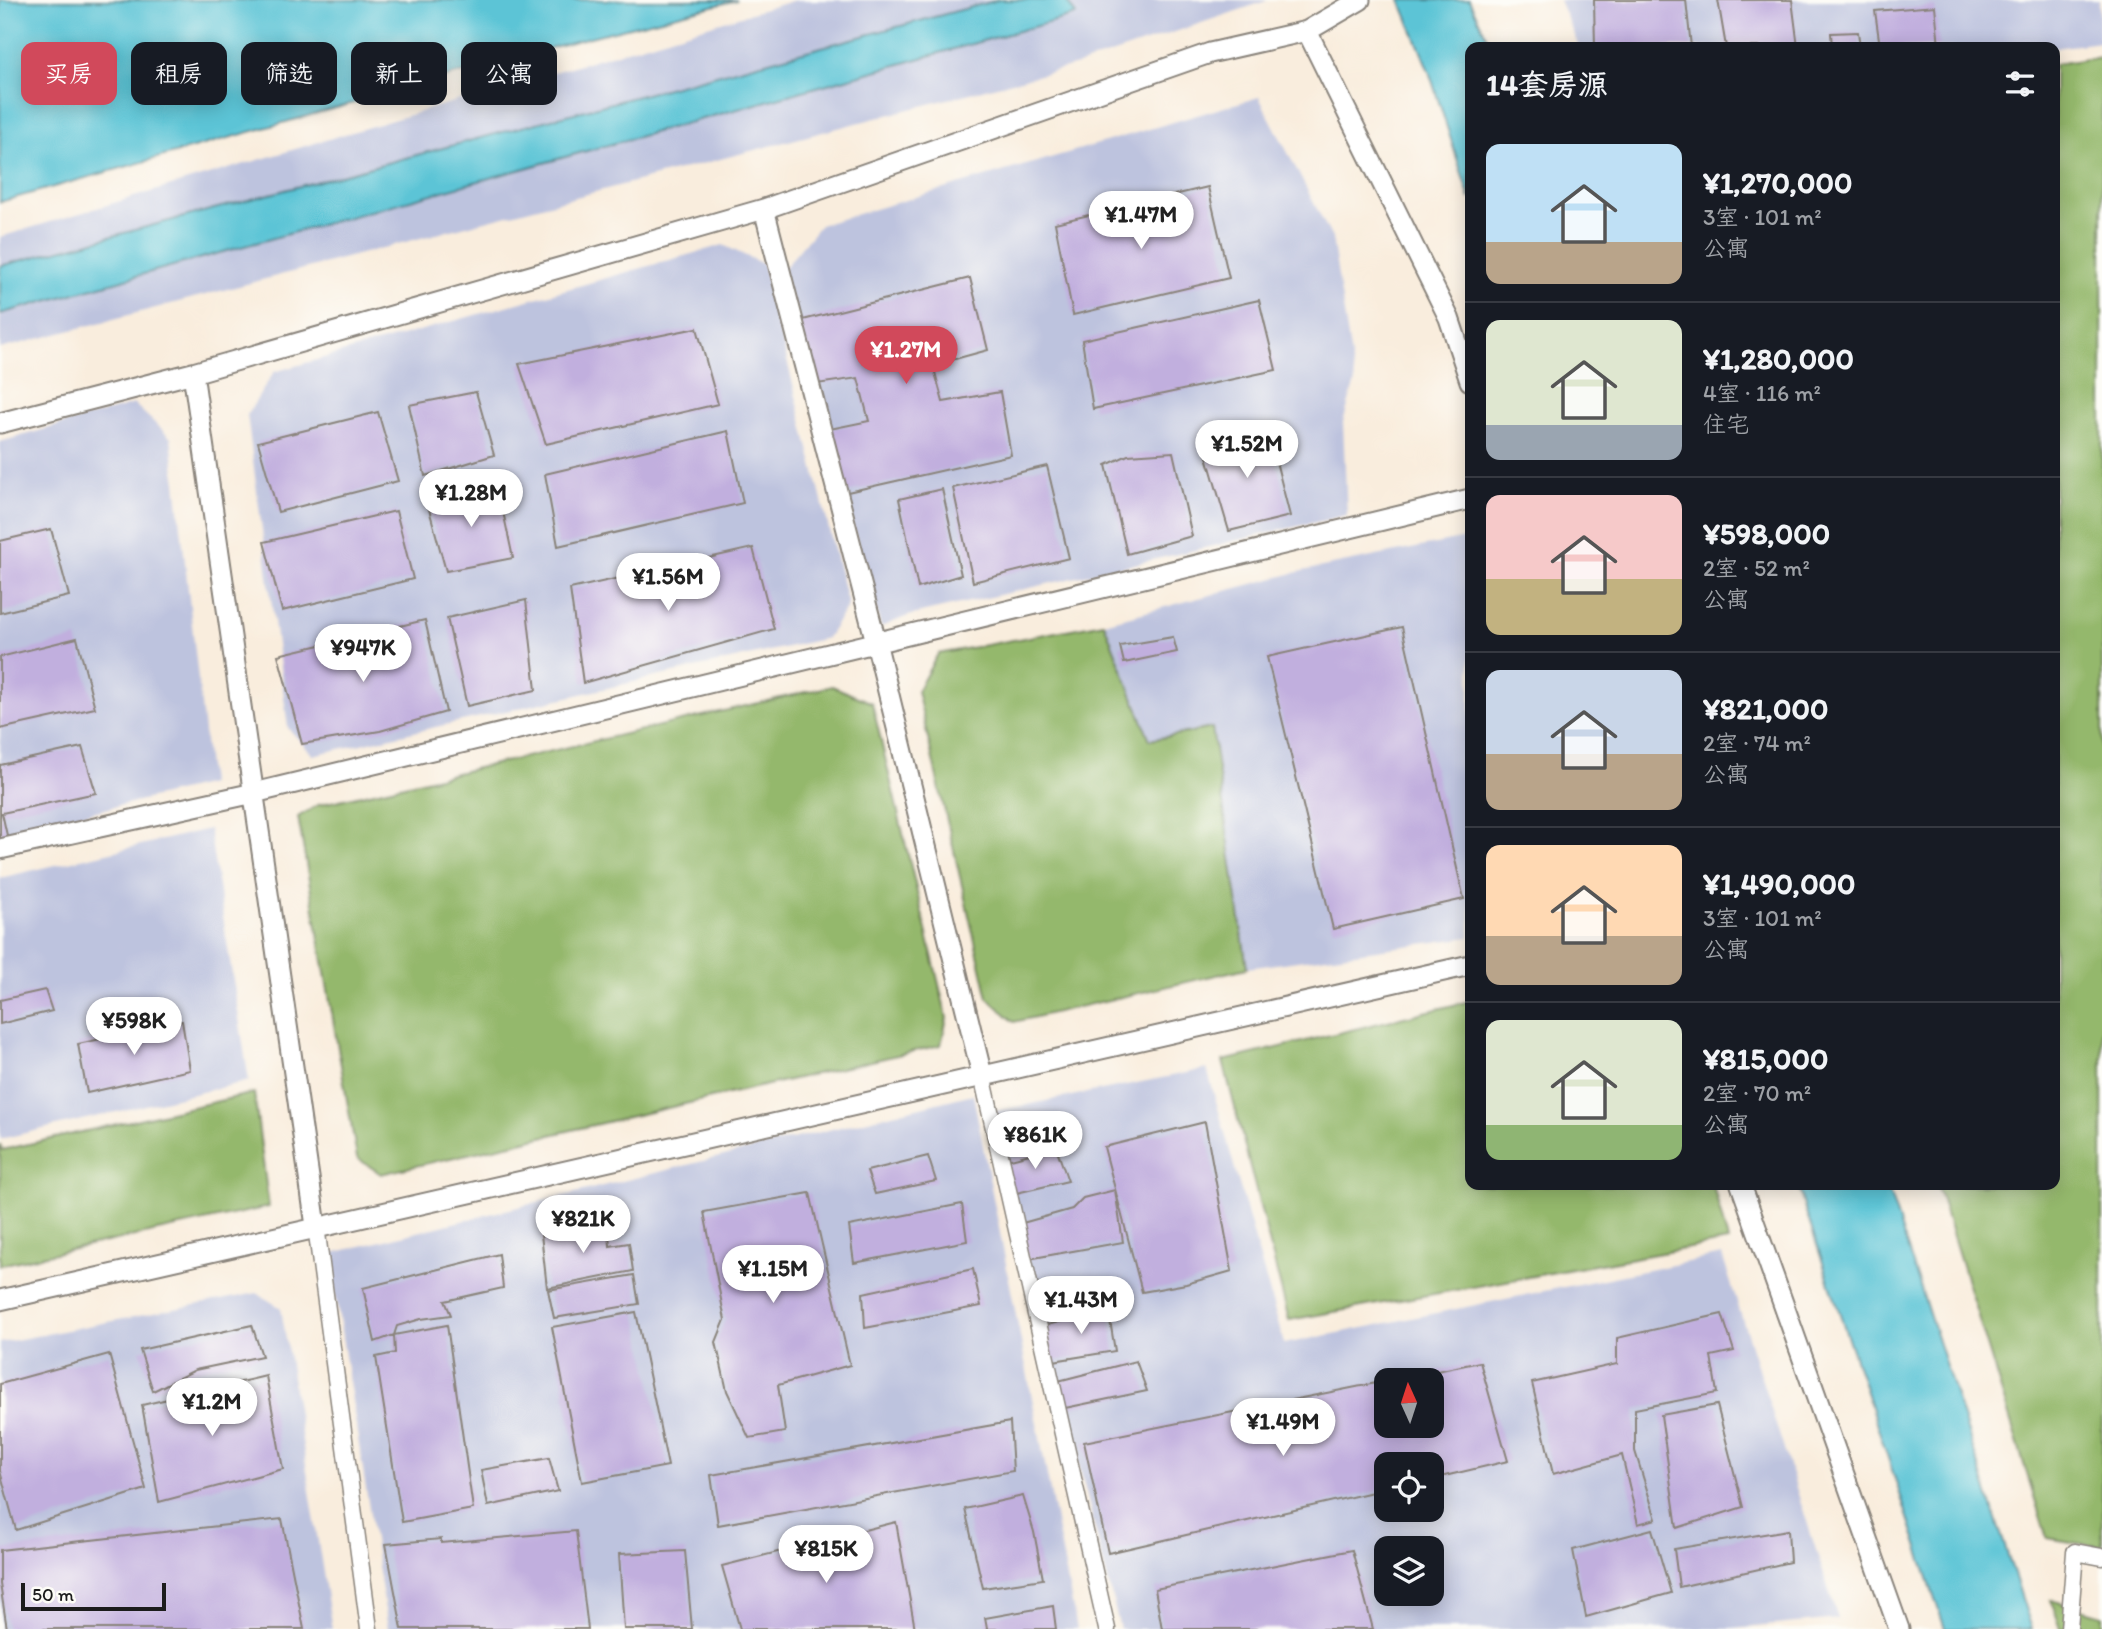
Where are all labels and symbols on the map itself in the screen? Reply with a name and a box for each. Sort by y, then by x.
pin: ¥1.47M [1084,191,1198,251]
pin: ¥1.27M [849,326,963,386]
pin: ¥1.52M [1190,420,1304,480]
pin: ¥1.28M [414,470,528,529]
pin: ¥1.56M [611,554,725,613]
pin: ¥947K [314,624,412,684]
pin: ¥598K [85,998,183,1057]
pin: ¥861K [986,1112,1084,1171]
pin: ¥821K [534,1196,632,1255]
pin: ¥1.15M [716,1246,830,1305]
pin: ¥1.43M [1024,1276,1138,1336]
north arrow [1374,1368,1444,1438]
pin: ¥1.2M [163,1378,261,1438]
pin: ¥1.49M [1226,1398,1340,1458]
pin: ¥815K [777,1526,875,1585]
scale bar [21,1580,166,1612]

